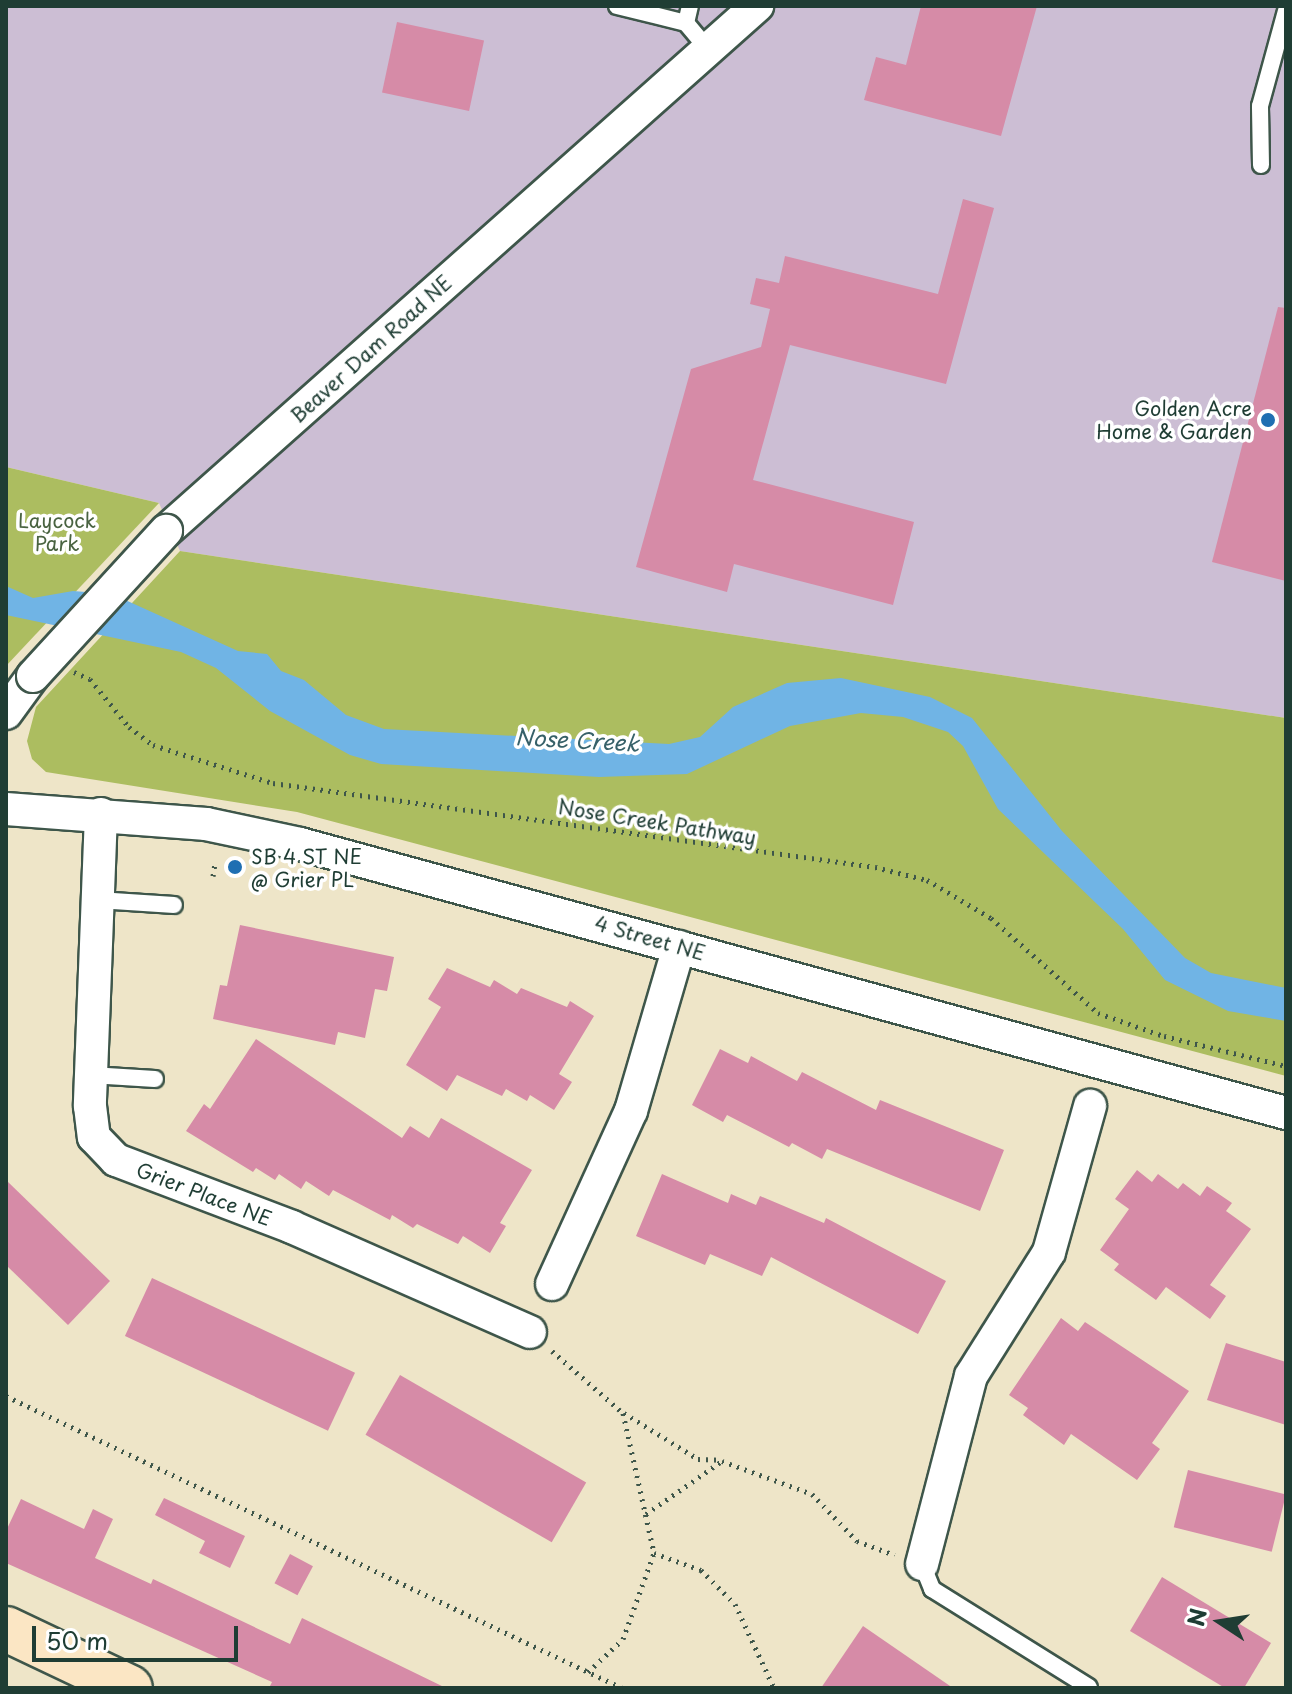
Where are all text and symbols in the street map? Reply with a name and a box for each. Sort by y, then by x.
street label: Beaver Dam Road NE [286,270,456,428]
place label: Golden Acre Home & Garden [1097,396,1252,443]
marker: Golden Acre Home & Garden [1259,411,1277,429]
park label: Laycock Park [18,508,96,555]
water label: Nose Creek [515,723,639,755]
street label: Nose Creek Pathway [556,794,758,850]
place label: SB 4 ST NE @ Grier PL [251,844,363,891]
marker: SB 4 ST NE @ Grier PL [226,858,244,876]
street label: 4 Street NE [592,911,708,965]
street label: Grier Place NE [133,1157,275,1231]
north arrow [1180,1582,1260,1662]
text: N [1178,1605,1214,1629]
scale bar [36,1610,242,1660]
text: 50 m [46,1622,108,1658]

